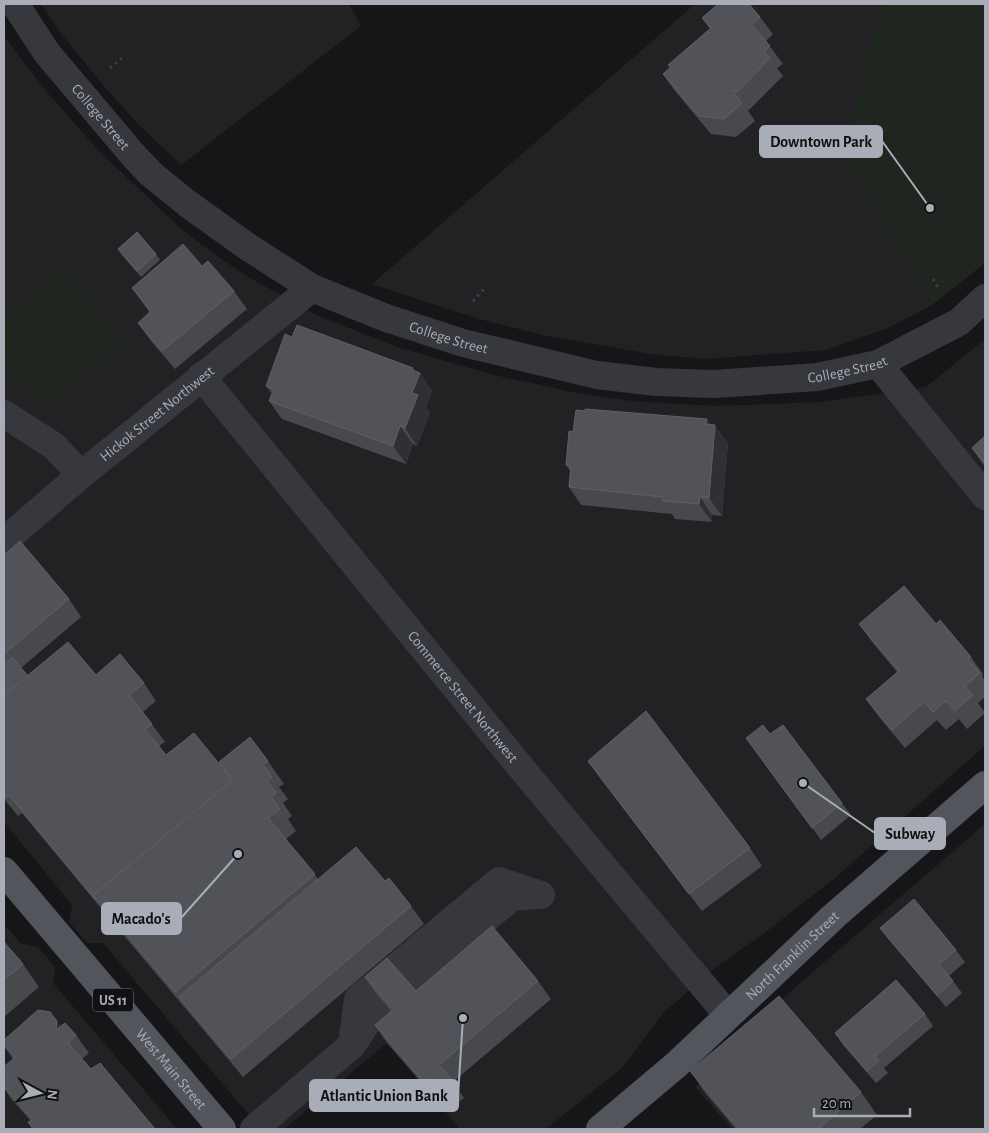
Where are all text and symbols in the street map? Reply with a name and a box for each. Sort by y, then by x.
street label: College Street [69,81,132,153]
callout: Downtown Park [760,126,882,157]
text: Downtown Park [770,134,872,150]
street label: College Street [407,319,489,357]
street label: College Street [807,353,890,386]
street label: Hickok Street Northwest [97,363,217,465]
street label: Commerce Street Northwest [405,628,521,766]
callout: Subway [875,818,945,849]
text: Subway [885,826,936,843]
callout: Macado's [102,903,181,934]
street label: North Franklin Street [743,908,842,1003]
text: Macado's [111,911,171,927]
road number: US 11 [93,988,133,1012]
street label: West Main Street [133,1026,209,1112]
north arrow [15,1068,65,1118]
callout: Atlantic Union Bank [310,1080,458,1111]
scale bar [814,1086,910,1118]
text: Atlantic Union Bank [320,1088,448,1104]
text: N [44,1089,59,1100]
text: 20 m [822,1096,851,1111]

